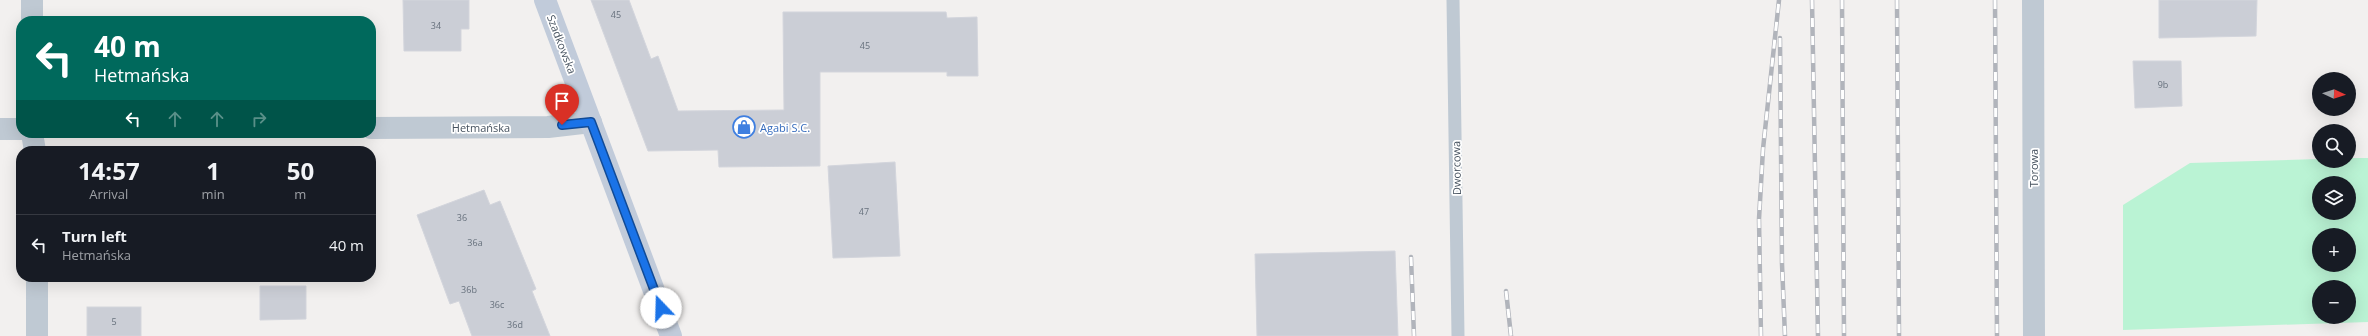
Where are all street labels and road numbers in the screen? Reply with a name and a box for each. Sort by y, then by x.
street label: Szadkowska [544,12,580,76]
street label: Hetmańska [452,120,510,135]
street label: Dworcowa [1448,141,1464,195]
street label: Torowa [2026,149,2041,187]

